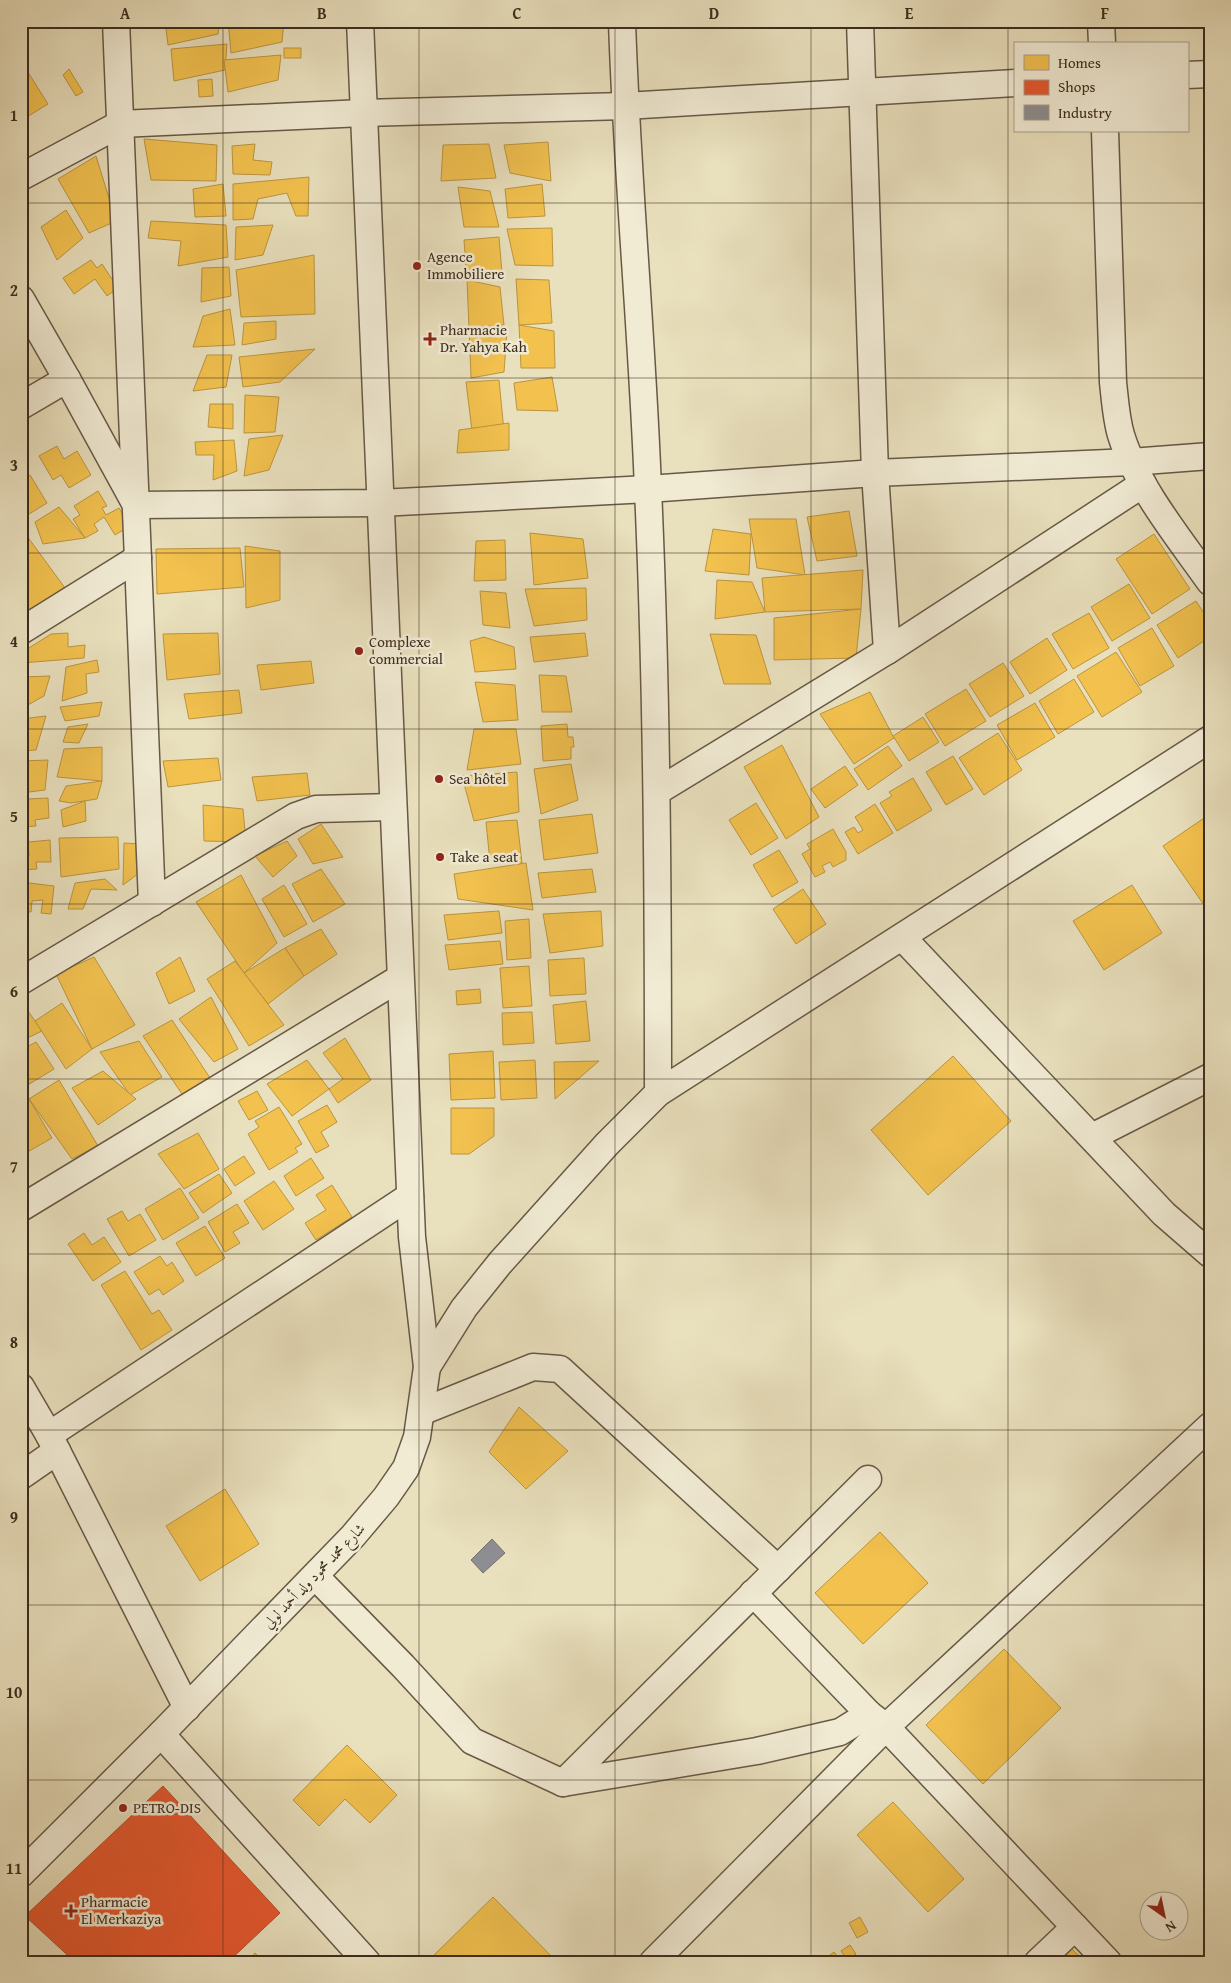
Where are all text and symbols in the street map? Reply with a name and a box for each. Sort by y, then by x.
text: A [120,1,131,25]
text: B [317,1,327,25]
text: C [512,1,522,25]
text: D [709,1,719,25]
text: E [905,1,914,25]
text: F [1101,1,1109,25]
legend [1014,42,1188,132]
text: Homes [1058,52,1101,73]
text: Shops [1058,76,1095,97]
text: Industry [1058,102,1113,123]
text: 1 [10,103,18,127]
place label: Agence Immobiliere [427,246,504,284]
marker: Agence Immobiliere [411,260,423,272]
text: 2 [10,278,18,302]
place label: Pharmacie Dr. Yahya Kah [440,319,527,357]
marker: Pharmacie Dr. Yahya Kah [424,333,436,345]
text: 3 [10,453,18,477]
text: 4 [10,629,18,653]
place label: Complexe commercial [369,631,443,669]
marker: Complexe commercial [353,645,365,657]
place label: Sea hôtel [449,768,506,789]
marker: Sea hôtel [433,773,445,785]
text: 5 [10,804,18,828]
place label: Take a seat [450,846,519,867]
marker: Take a seat [434,851,446,863]
text: 6 [10,979,18,1003]
text: 7 [10,1154,18,1178]
text: 8 [10,1330,18,1354]
text: 9 [10,1505,18,1529]
street label: شارع محمد محمود ولد أحمد لولي [258,1518,372,1635]
text: 10 [6,1680,22,1704]
place label: PETRO-DIS [133,1797,201,1818]
marker: PETRO-DIS [117,1802,129,1814]
text: 11 [6,1856,22,1880]
north arrow [1138,1890,1188,1940]
place label: Pharmacie El Merkaziya [81,1891,161,1929]
marker: Pharmacie El Merkaziya [65,1905,77,1917]
text: N [1161,1916,1180,1938]

